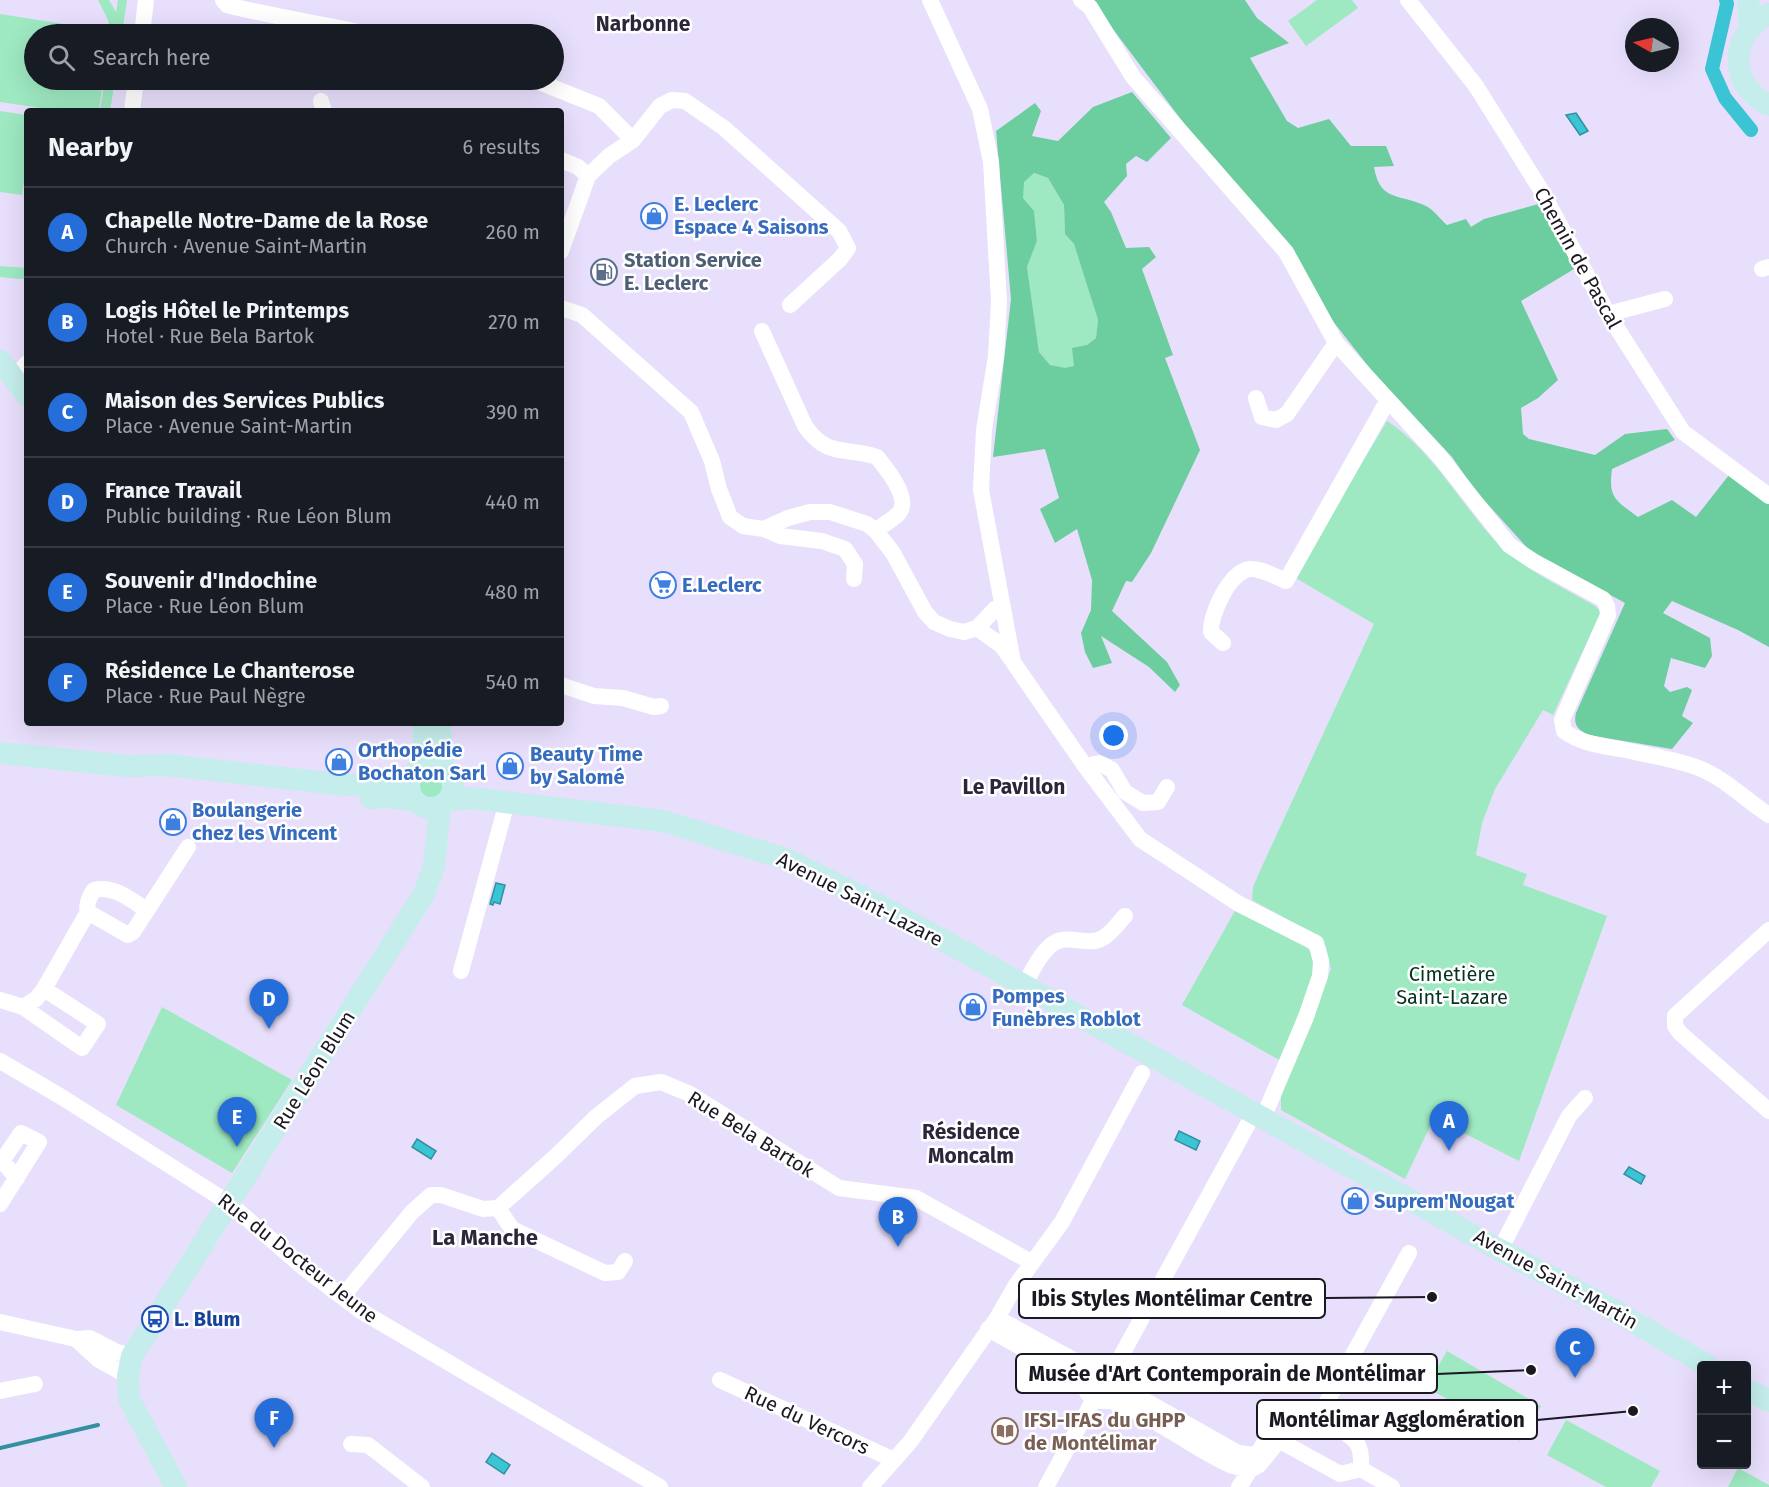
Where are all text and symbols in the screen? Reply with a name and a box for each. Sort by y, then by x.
district label: Narbonne [596,11,691,37]
north arrow [1625,18,1679,72]
search box [24,24,564,90]
icon: search [45,41,78,74]
text: Search here [93,44,211,71]
text: Nearby [48,132,133,163]
text: 6 results [463,135,540,159]
street label: Chemin de Pascal [1529,183,1627,333]
place label: E. Leclerc Espace 4 Saisons [674,192,829,239]
shop icon: E. Leclerc Espace 4 Saisons [639,201,669,231]
text: Chapelle Notre-Dame de la Rose [105,207,428,234]
text: A [62,220,73,244]
text: 260 m [486,220,540,244]
text: Church · Avenue Saint-Martin [105,234,367,258]
place label: Station Service E. Leclerc [624,248,762,295]
fuel station icon: Station Service E. Leclerc [589,257,619,287]
text: Logis Hôtel le Printemps [105,297,349,324]
text: B [61,310,74,334]
text: 270 m [488,310,540,334]
text: Hotel · Rue Bela Bartok [105,324,314,348]
text: Maison des Services Publics [105,387,385,414]
text: C [62,400,73,424]
text: 390 m [486,400,540,424]
text: Place · Avenue Saint-Martin [105,414,353,438]
text: France Travail [105,477,242,504]
text: D [61,490,74,514]
text: 440 m [485,490,540,514]
text: Public building · Rue Léon Blum [105,504,392,528]
text: Souvenir d'Indochine [105,567,317,594]
supermarket icon: E.Leclerc [648,570,678,600]
place label: E.Leclerc [682,573,762,597]
text: E [62,580,73,604]
text: 480 m [485,580,540,604]
text: Place · Rue Léon Blum [105,594,304,618]
text: Résidence Le Chanterose [105,657,355,684]
text: F [63,670,72,694]
text: 540 m [486,670,540,694]
text: Place · Rue Paul Nègre [105,684,306,708]
your location [1099,721,1128,750]
place label: Orthopédie Bochaton Sarl [358,738,486,785]
place label: Beauty Time by Salomé [530,742,643,789]
shop icon: Orthopédie Bochaton Sarl [324,747,354,777]
shop icon: Beauty Time by Salomé [495,751,525,781]
district label: Le Pavillon [963,774,1065,800]
place label: Boulangerie chez les Vincent [192,798,338,845]
shop icon: Boulangerie chez les Vincent [158,807,188,837]
street label: Avenue Saint-Lazare [773,847,947,951]
park label: Cimetière Saint-Lazare [1396,962,1508,1009]
pin: D [250,980,288,1029]
place label: Pompes Funèbres Roblot [992,984,1141,1031]
shop icon: Pompes Funèbres Roblot [958,992,988,1022]
street label: Rue Léon Blum [268,1006,360,1134]
street label: Rue Bela Bartok [683,1086,819,1183]
pin: E [218,1098,256,1147]
pin: A [1430,1102,1468,1151]
district label: Résidence Moncalm [922,1119,1020,1169]
shop icon: Suprem'Nougat [1340,1186,1370,1216]
street label: Rue du Docteur Jeune [213,1188,383,1328]
place label: Suprem'Nougat [1374,1189,1515,1213]
pin: B [878,1198,918,1247]
district label: La Manche [432,1224,538,1251]
street label: Avenue Saint-Martin [1470,1224,1642,1334]
callout: Ibis Styles Montélimar Centre [1019,1279,1325,1318]
text: Ibis Styles Montélimar Centre [1031,1286,1313,1312]
bus stop icon: L. Blum [140,1304,170,1334]
place label: L. Blum [174,1307,240,1331]
pin: C [1556,1328,1594,1378]
callout: Musée d'Art Contemporain de Montélimar [1016,1354,1437,1393]
text: Musée d'Art Contemporain de Montélimar [1028,1361,1426,1387]
map controls [1697,1361,1751,1469]
button: + [1697,1361,1751,1415]
street label: Rue du Vercors [741,1381,873,1459]
pin: F [254,1398,294,1448]
callout: Montélimar Agglomération [1257,1400,1537,1439]
text: Montélimar Agglomération [1269,1407,1525,1433]
place label: IFSI-IFAS du GHPP de Montélimar [1024,1408,1186,1455]
button: − [1697,1415,1751,1469]
library icon: IFSI-IFAS du GHPP de Montélimar [990,1416,1020,1446]

